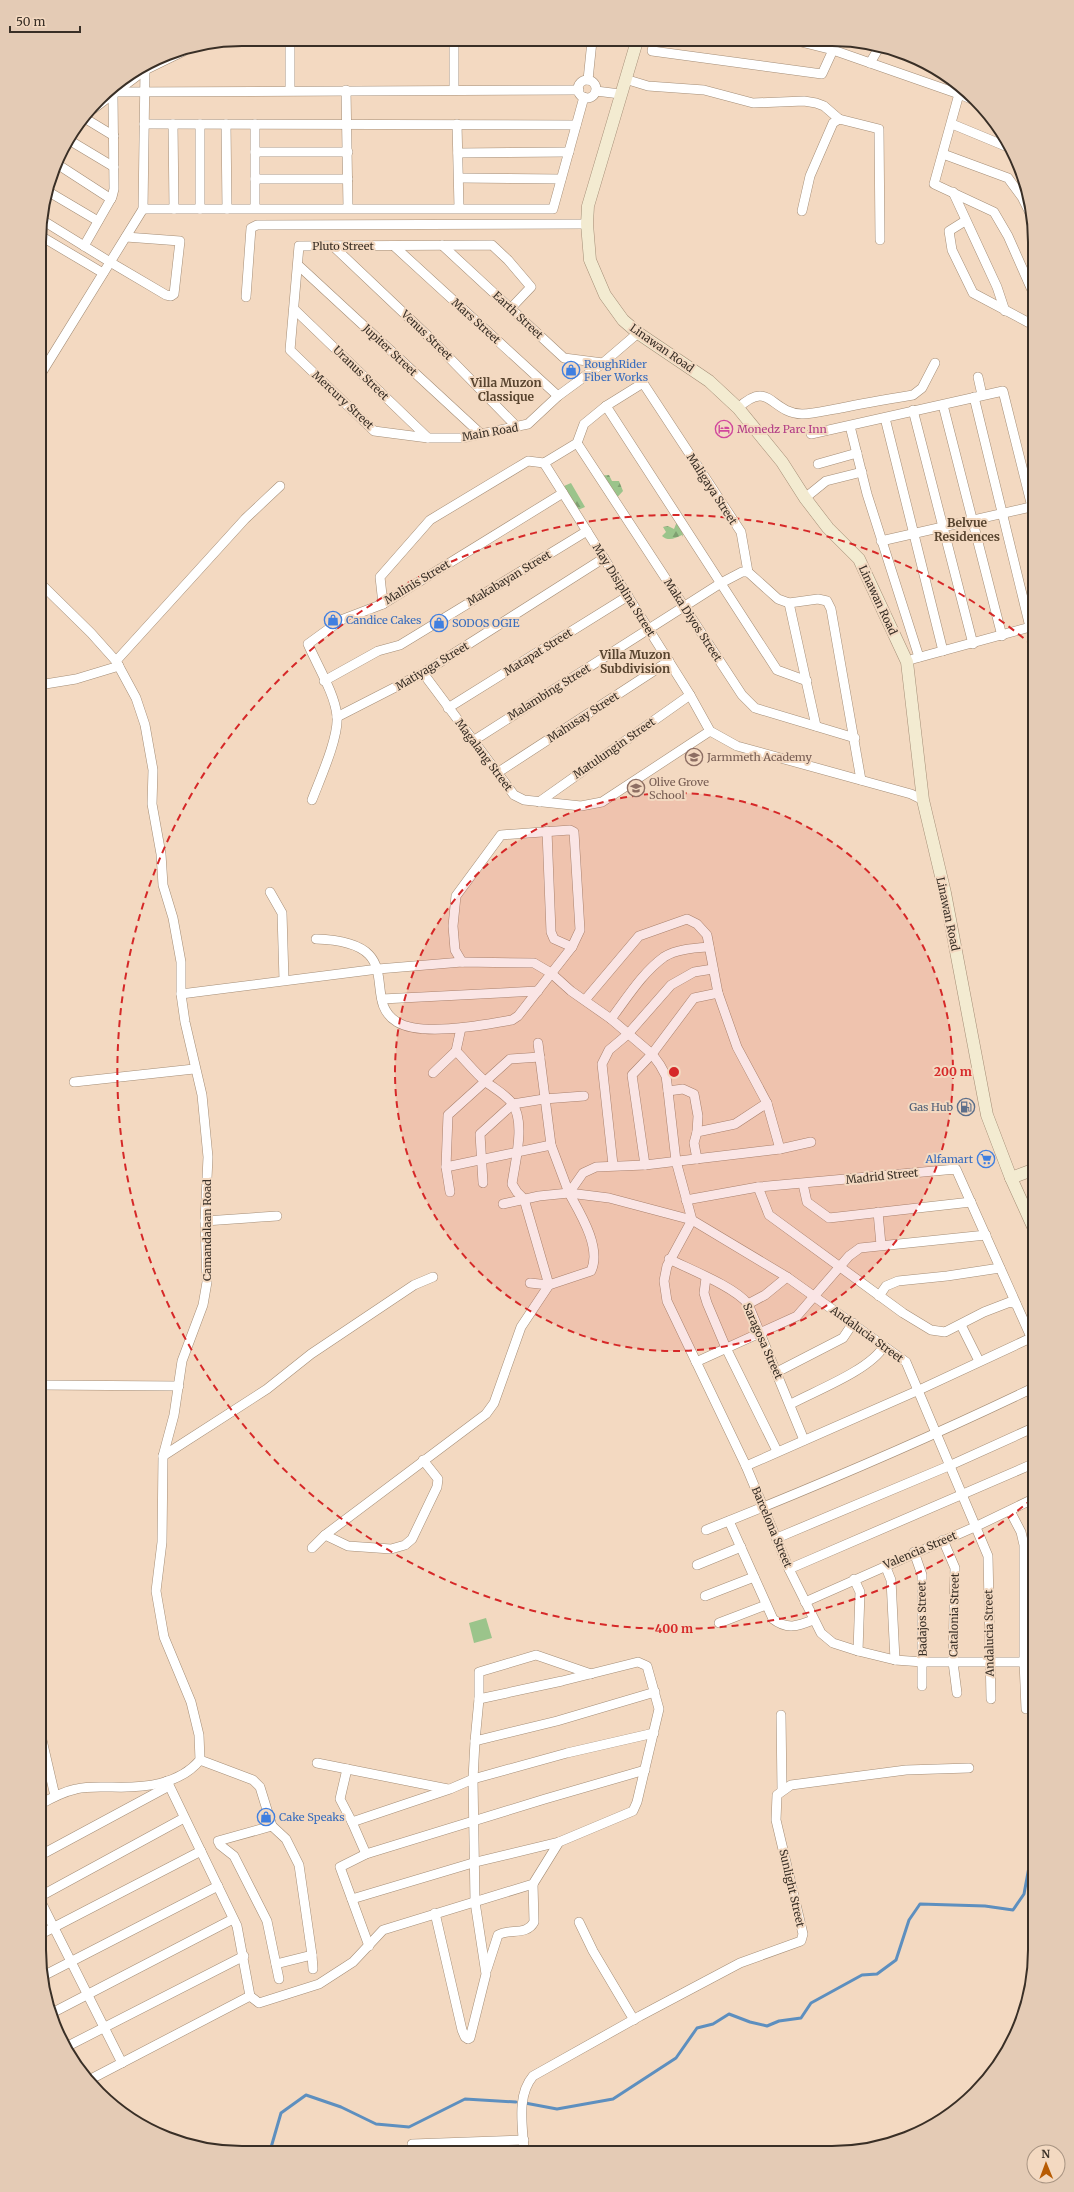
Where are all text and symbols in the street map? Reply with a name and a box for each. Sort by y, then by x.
scale bar [10,8,80,34]
text: 50 m [16,14,45,29]
street label: Pluto Street [312,239,374,253]
street label: Earth Street [490,288,547,342]
street label: Mars Street [449,295,504,347]
street label: Venus Street [398,306,456,363]
street label: Jupiter Street [359,321,421,379]
street label: Linawan Road [627,321,697,376]
street label: Uranus Street [330,343,392,404]
place label: RoughRider Fiber Works [584,357,648,384]
shop icon: RoughRider Fiber Works [561,360,581,380]
street label: Mercury Street [309,368,377,433]
district label: Villa Muzon Classique [469,375,542,404]
hotel icon: Monedz Parc Inn [714,419,734,439]
street label: Main Road [461,420,520,444]
place label: Monedz Parc Inn [737,422,827,436]
street label: Maligaya Street [684,451,741,528]
district label: Belvue Residences [934,515,1000,544]
street label: May Disiplina Street [590,541,659,640]
street label: Makabayan Street [464,547,554,609]
street label: Malinis Street [382,557,453,607]
street label: Linawan Road [856,563,900,637]
street label: Maka Diyos Street [661,576,725,665]
shop icon: Candice Cakes [323,610,343,630]
place label: Candice Cakes [346,613,422,627]
shop icon: SODOS OGIE [429,613,449,633]
place label: SODOS OGIE [452,616,519,630]
street label: Matapat Street [501,625,575,679]
street label: Matiyaga Street [393,638,472,693]
district label: Villa Muzon Subdivision [598,647,671,676]
street label: Malambing Street [505,661,594,723]
street label: Mahusay Street [545,688,622,745]
street label: Matulungin Street [570,714,658,782]
street label: Magalang Street [452,716,516,794]
school or university icon: Jarmmeth Academy [684,747,704,767]
place label: Jarmmeth Academy [706,750,812,764]
place label: Olive Grove School [649,775,709,802]
school or university icon: Olive Grove School [626,778,646,798]
street label: Linawan Road [933,876,963,953]
text: 200 m [934,1064,972,1079]
centre of rings [667,1065,681,1079]
fuel station icon: Gas Hub [956,1097,976,1117]
place label: Gas Hub [909,1100,953,1114]
supermarket icon: Alfamart [976,1149,996,1169]
place label: Alfamart [925,1152,974,1166]
street label: Madrid Street [845,1165,920,1187]
street label: Camandalaan Road [200,1179,214,1281]
street label: Saragosa Street [740,1301,786,1382]
street label: Andalucia Street [827,1302,907,1366]
street label: Barcelona Street [749,1484,796,1570]
street label: Valencia Street [880,1528,959,1572]
street label: Catalonia Street [946,1572,962,1657]
street label: Badajos Street [914,1581,930,1657]
street label: Andalucia Street [981,1589,997,1678]
text: 400 m [655,1621,693,1636]
shop icon: Cake Speaks [256,1807,276,1827]
place label: Cake Speaks [279,1810,345,1824]
street label: Sunlight Street [776,1848,808,1929]
north arrow [1026,2144,1066,2184]
text: N [1041,2147,1051,2161]

